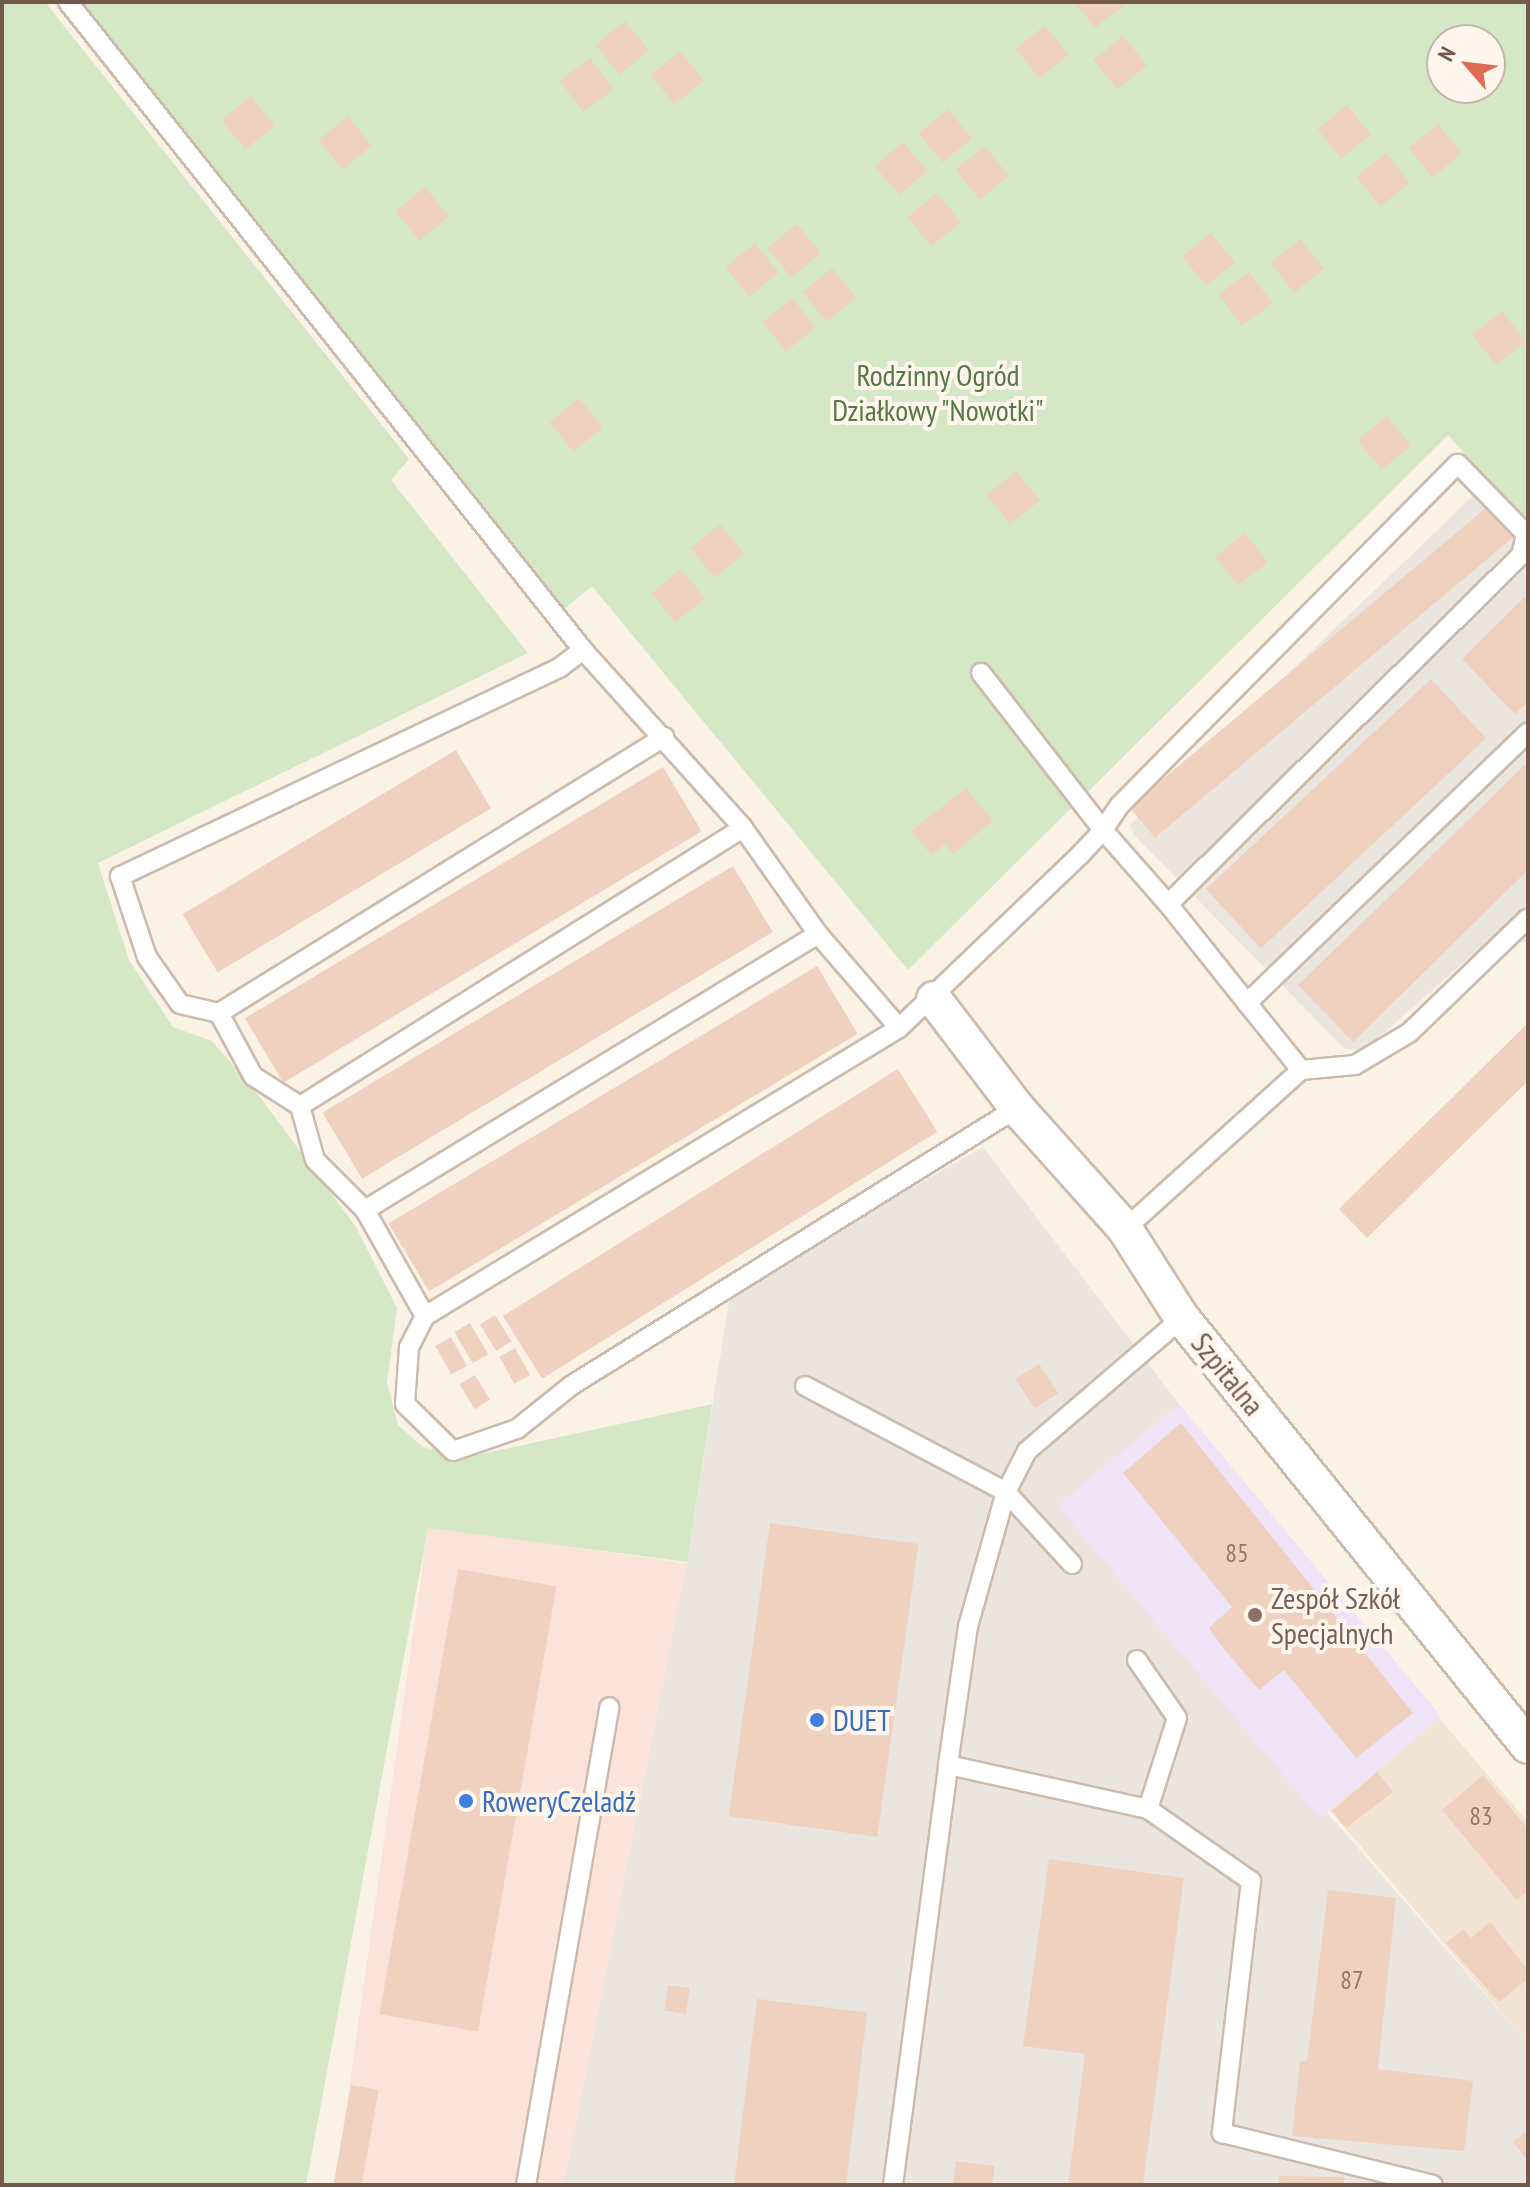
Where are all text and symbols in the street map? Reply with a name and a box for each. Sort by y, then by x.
north arrow [1426,24,1506,104]
text: N [1431,42,1462,66]
park label: Rodzinny Ogród Działkowy "Nowotki" [831,357,1045,428]
street label: Szpitalna [1184,1326,1272,1422]
house number: 85 [1225,1537,1249,1569]
place label: Zespół Szkół Specjalnych [1271,1580,1400,1650]
marker: Zespół Szkół Specjalnych [1246,1606,1264,1624]
place label: DUET [833,1702,891,1738]
marker: DUET [808,1711,826,1729]
place label: RoweryCzeladź [482,1783,636,1819]
marker: RoweryCzeladź [457,1792,475,1810]
house number: 83 [1469,1800,1493,1832]
house number: 87 [1340,1964,1364,1996]

